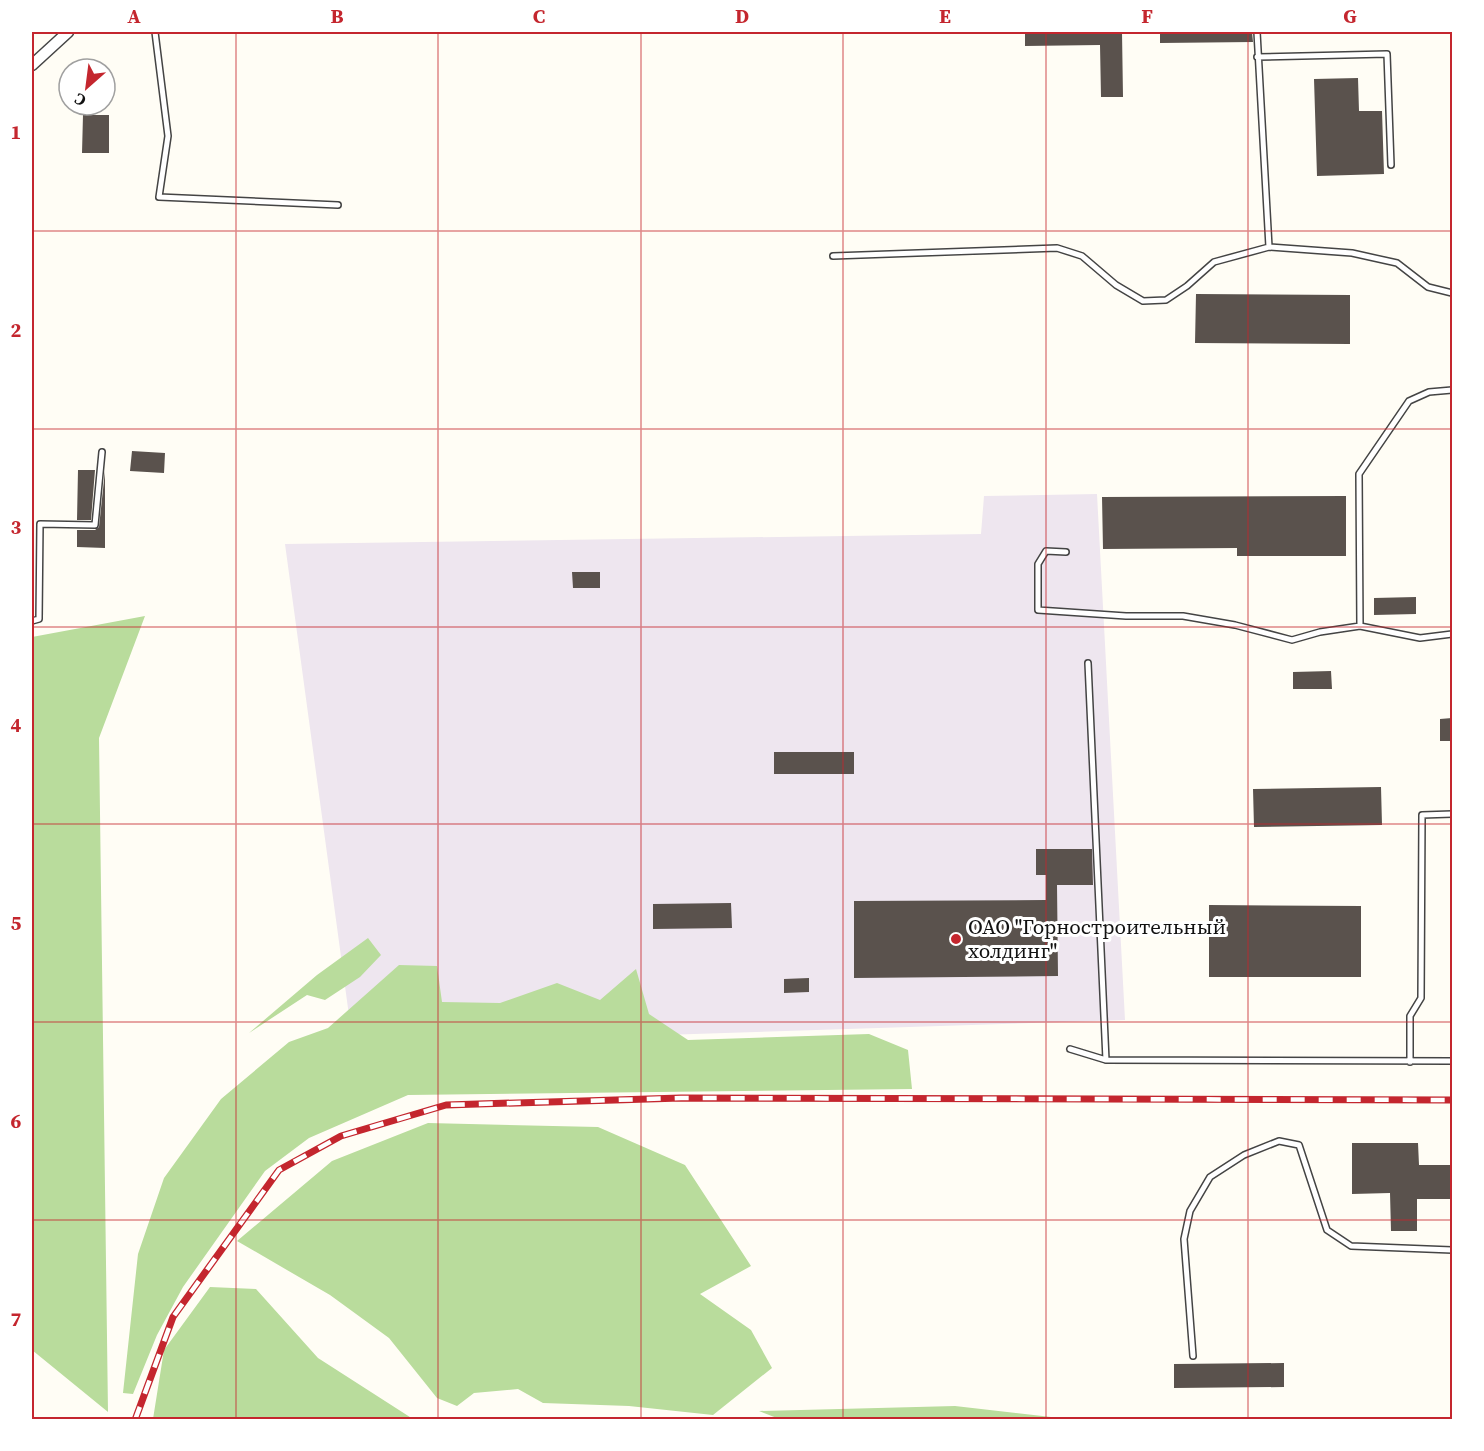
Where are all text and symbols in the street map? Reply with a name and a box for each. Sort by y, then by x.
text: A [127,2,141,30]
text: B [330,2,344,30]
text: C [533,2,545,30]
text: D [735,2,749,30]
text: E [939,2,951,30]
text: F [1141,2,1153,30]
text: G [1343,2,1357,30]
north arrow [57,57,117,117]
text: С [70,88,90,112]
text: 1 [11,118,21,146]
text: 2 [11,316,22,344]
text: 3 [11,513,22,541]
text: 4 [11,711,22,739]
text: 5 [11,909,22,937]
place label: ОАО "Горностроительный холдинг" [968,912,1226,965]
marker: ОАО "Горностроительный холдинг" [949,932,963,946]
text: 6 [11,1107,22,1135]
text: 7 [11,1305,22,1333]

